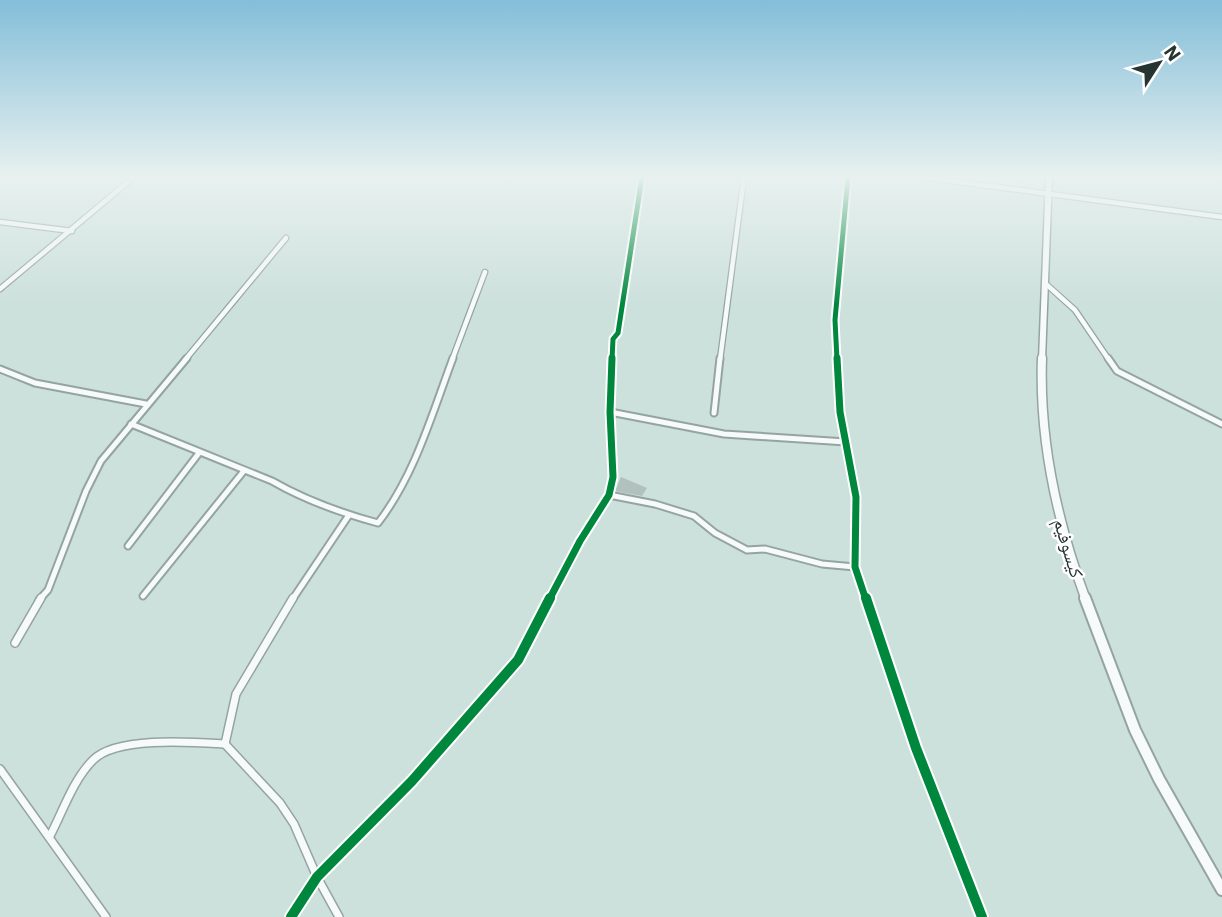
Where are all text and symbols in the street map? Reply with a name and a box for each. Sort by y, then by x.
north arrow [1124,28,1194,98]
text: N [1159,40,1187,66]
street label: كيسوفيم [1048,515,1089,581]

